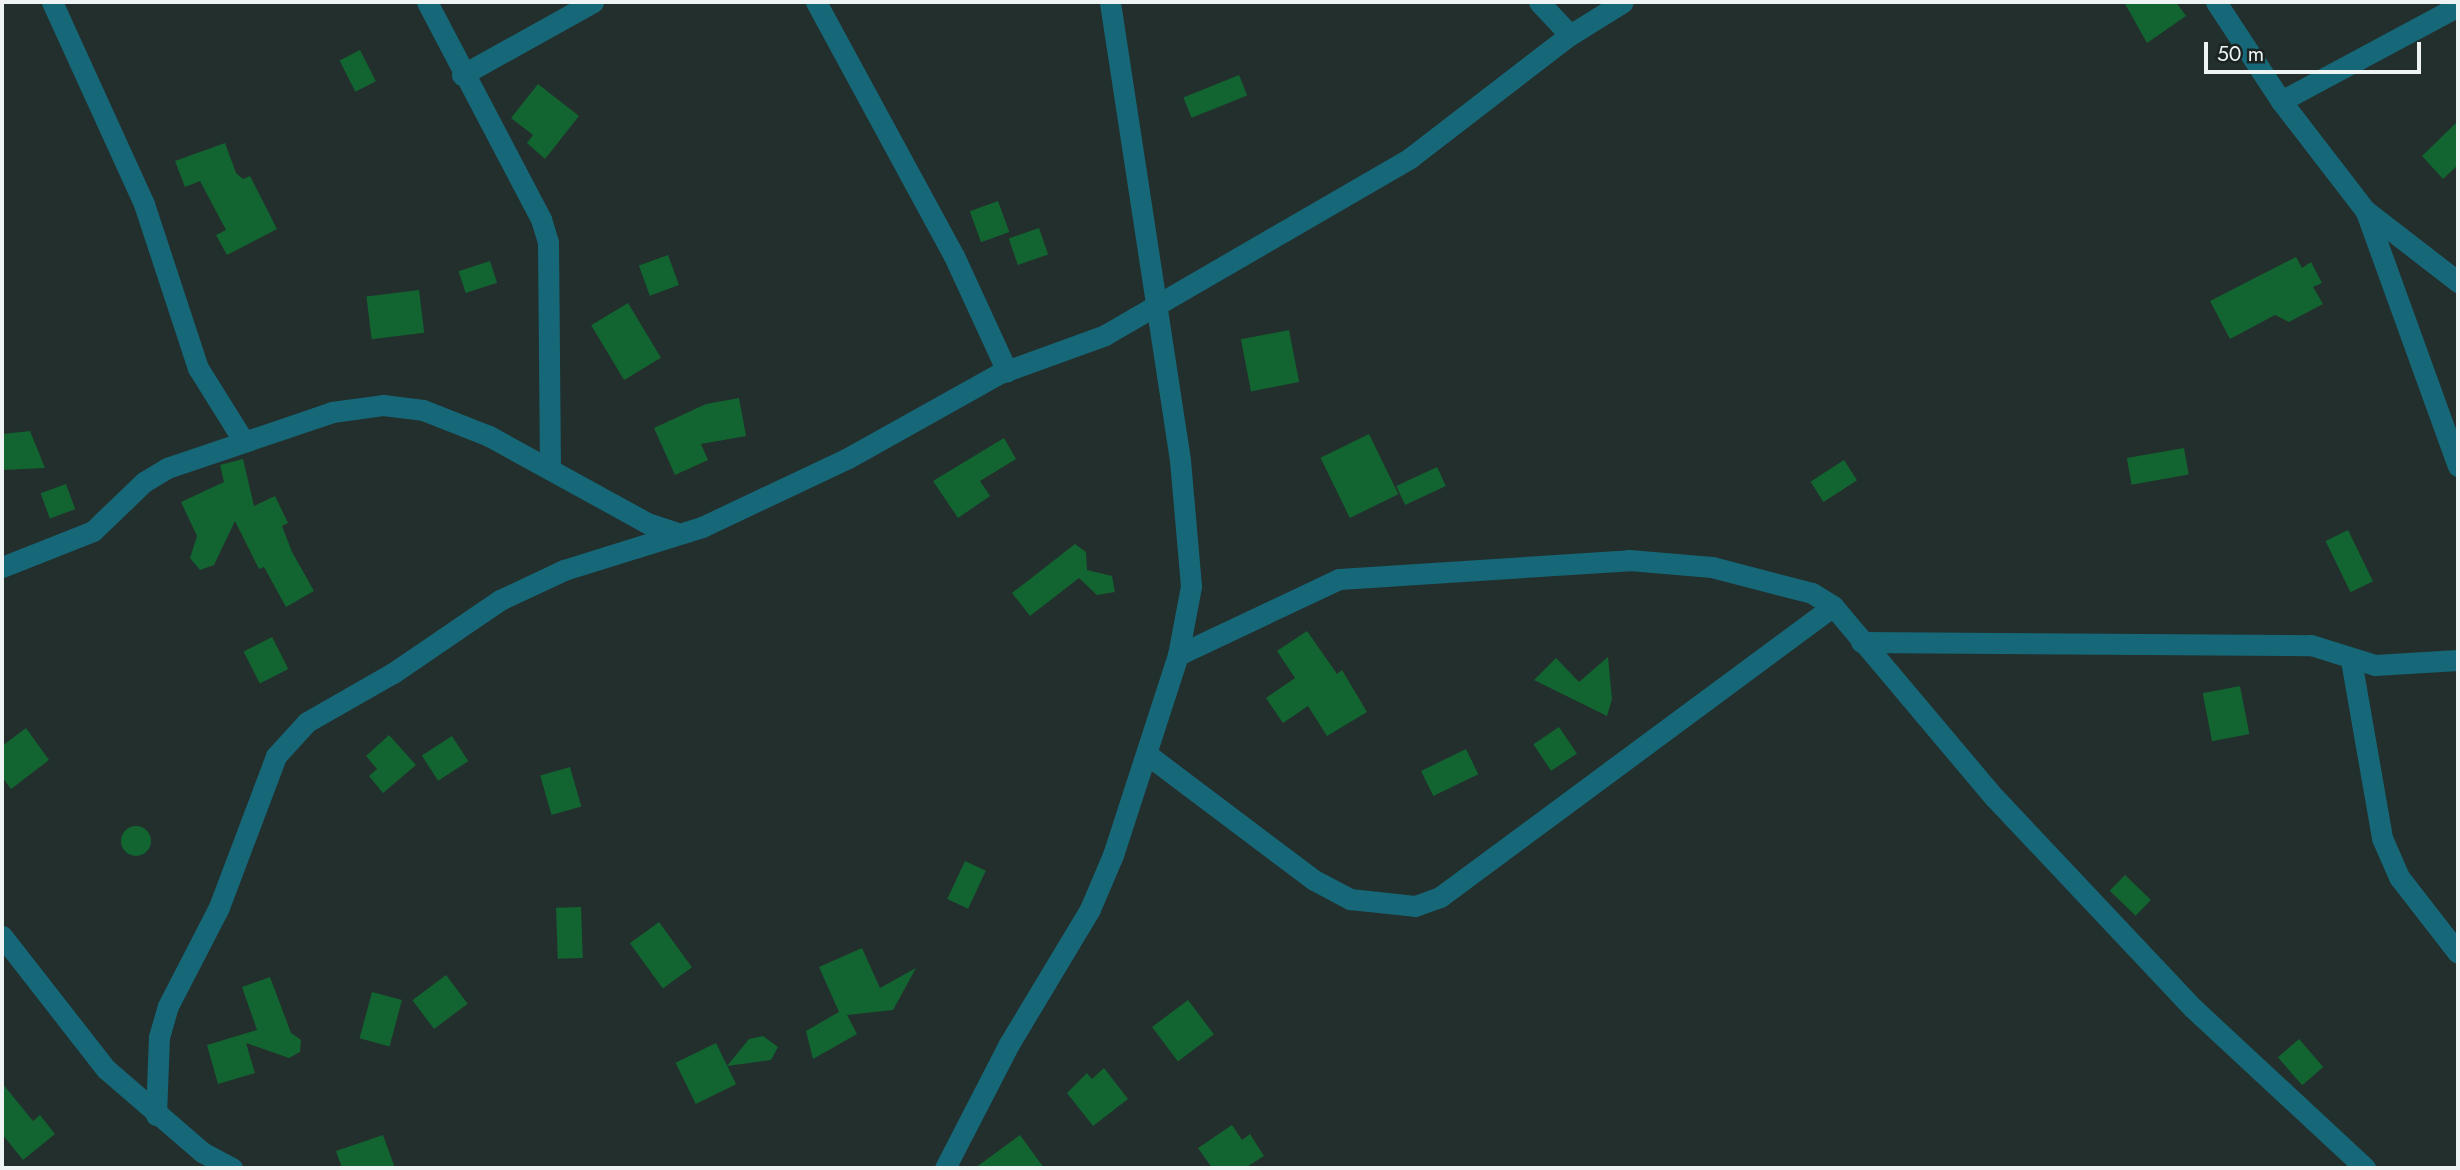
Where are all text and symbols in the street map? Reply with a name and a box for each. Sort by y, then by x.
scale bar [2208,28,2425,72]
text: 50 m [2217,39,2264,69]

